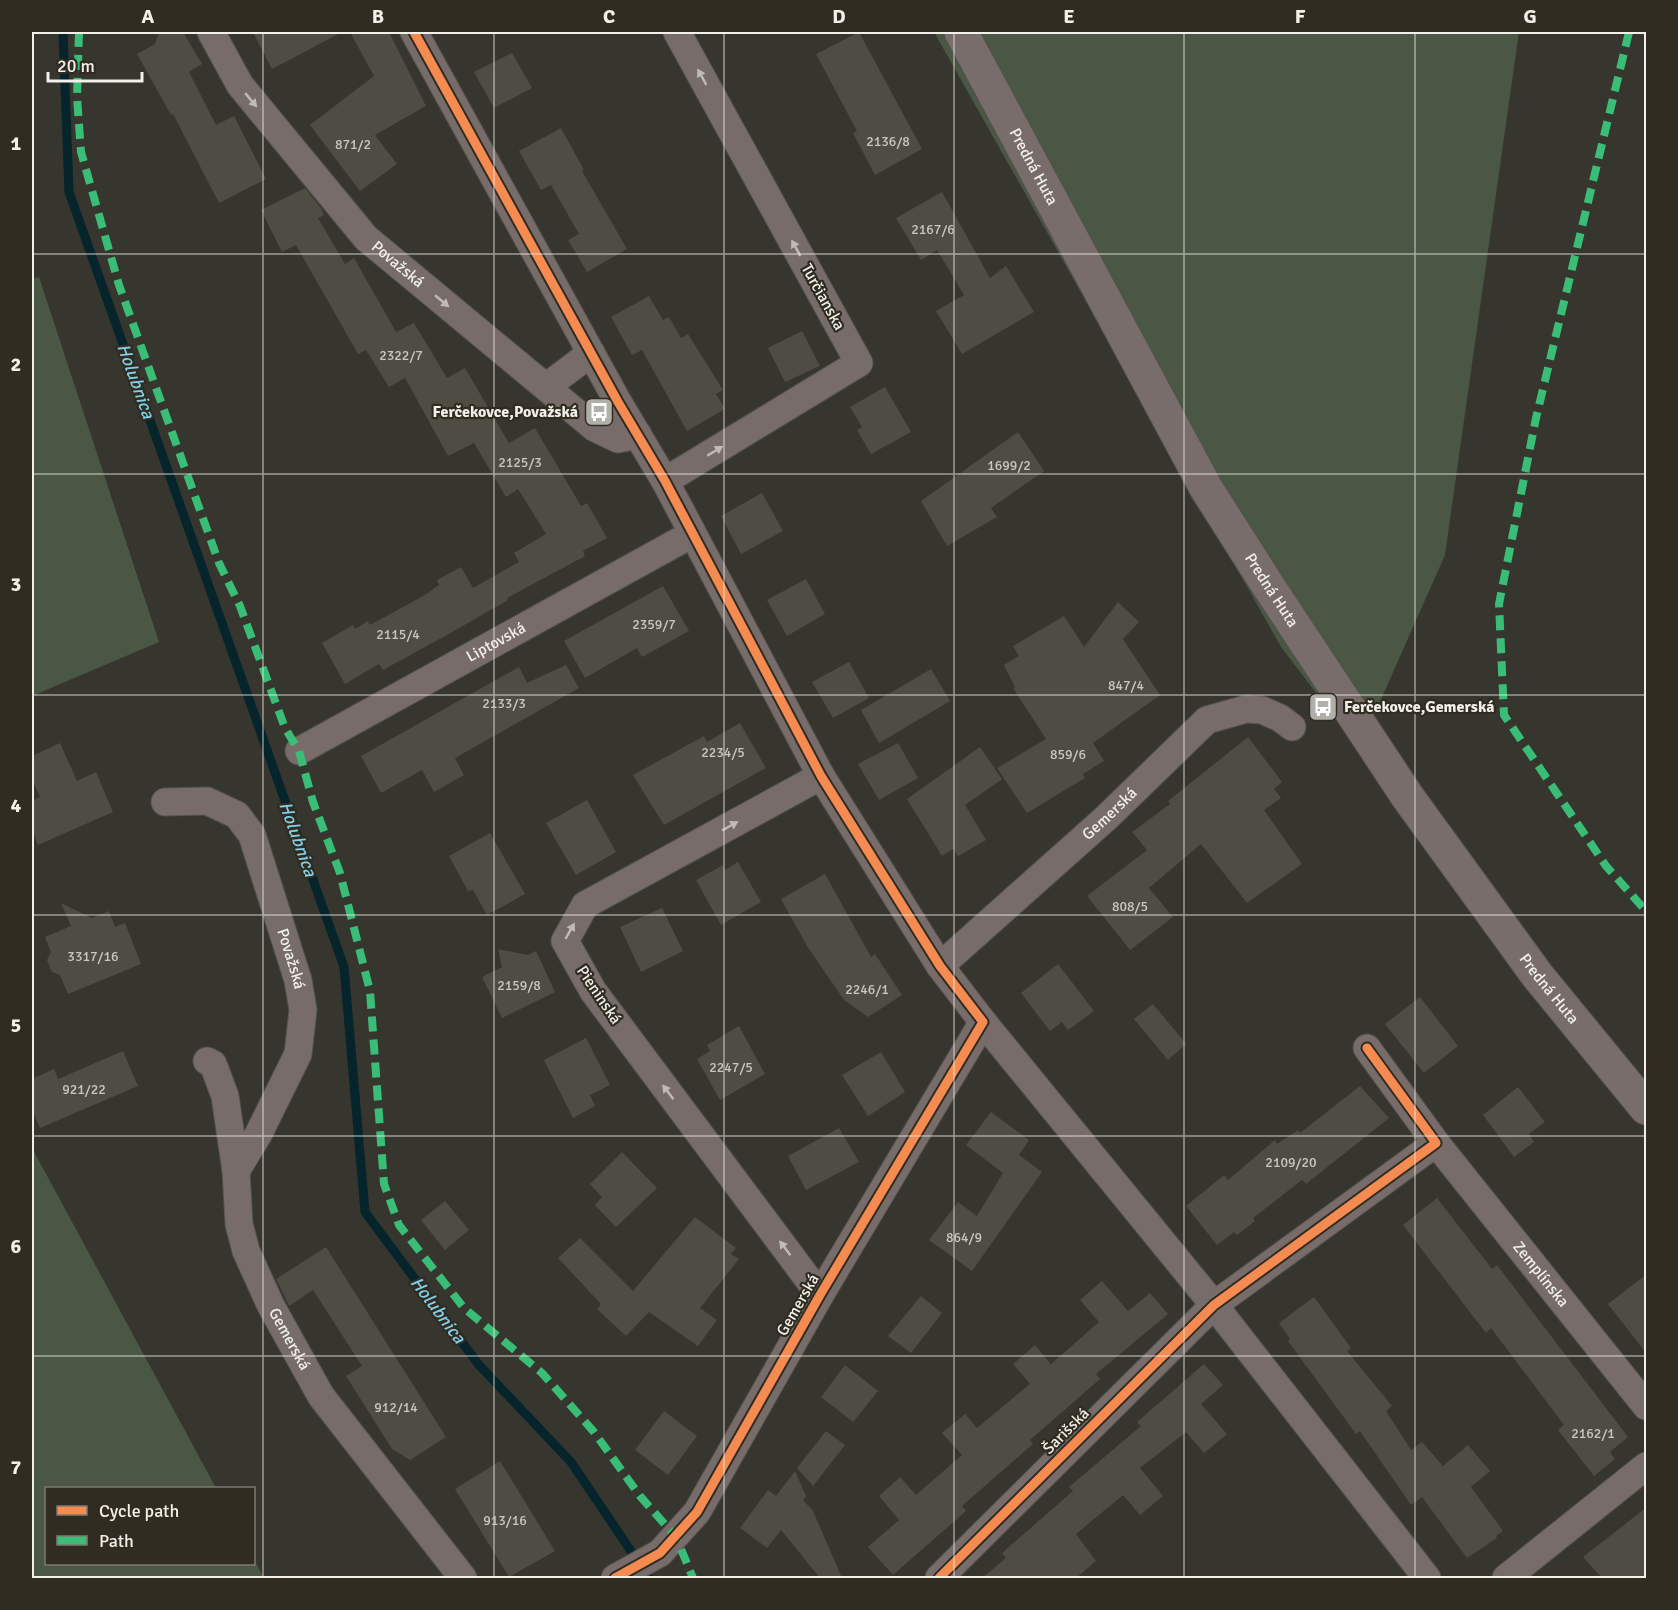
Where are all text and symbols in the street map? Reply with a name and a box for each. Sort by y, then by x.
text: A [142,4,155,29]
text: B [372,4,384,29]
text: C [603,4,615,29]
text: D [832,4,846,29]
text: E [1063,4,1075,29]
text: F [1295,4,1306,29]
text: G [1523,4,1537,29]
scale bar [48,45,142,83]
text: 20 m [57,55,95,77]
one-way arrow [697,68,707,85]
one-way arrow [245,92,257,107]
street label: Predná Huta [1005,125,1062,209]
text: 1 [11,131,22,156]
house number: 2136/8 [866,133,910,150]
house number: 871/2 [335,136,371,153]
house number: 2167/6 [911,221,955,238]
street label: Považská [367,237,428,292]
one-way arrow [791,239,801,256]
street label: Turčianska [797,260,849,334]
one-way arrow [434,295,450,308]
water label: Holubnica [112,340,160,422]
house number: 2322/7 [379,347,423,364]
text: 2 [11,352,21,377]
bus stop icon: Ferčekovce,Považská [583,396,615,428]
place label: Ferčekovce,Považská [433,402,578,422]
one-way arrow [707,445,723,456]
house number: 2125/3 [498,454,542,471]
house number: 1699/2 [987,457,1031,474]
street label: Predná Huta [1240,549,1303,631]
text: 3 [11,572,21,597]
house number: 2359/7 [632,616,676,633]
street label: Liptovská [463,618,529,667]
house number: 2115/4 [376,626,420,643]
house number: 847/4 [1108,677,1145,694]
bus stop icon: Ferčekovce,Gemerská [1307,691,1339,723]
house number: 2133/3 [482,695,526,712]
place label: Ferčekovce,Gemerská [1344,697,1494,717]
house number: 2234/5 [701,744,745,761]
house number: 859/6 [1050,746,1086,763]
street label: Gemerská [1078,783,1141,844]
text: 4 [11,793,22,818]
water label: Holubnica [274,798,322,880]
one-way arrow [722,821,739,831]
house number: 808/5 [1112,898,1148,915]
one-way arrow [565,923,576,939]
street label: Považská [272,926,309,991]
house number: 3317/16 [67,948,119,965]
street label: Predná Huta [1515,950,1583,1028]
street label: Pieninská [572,962,626,1028]
house number: 2159/8 [497,977,541,994]
house number: 2246/1 [845,981,889,998]
text: 5 [11,1013,21,1038]
house number: 2247/5 [709,1059,753,1076]
house number: 921/22 [62,1081,106,1098]
one-way arrow [662,1084,675,1100]
house number: 2109/20 [1265,1154,1317,1171]
house number: 864/9 [946,1229,982,1246]
text: 6 [11,1234,22,1259]
street label: Zemplínska [1508,1237,1573,1311]
one-way arrow [779,1241,791,1257]
street label: Gemerská [772,1271,824,1339]
water label: Holubnica [406,1272,471,1349]
street label: Gemerská [264,1305,315,1374]
house number: 912/14 [374,1399,418,1416]
street label: Šarišská [1039,1404,1093,1458]
house number: 2162/1 [1571,1425,1615,1442]
text: 7 [11,1455,22,1480]
legend [45,1487,255,1565]
text: Cycle path [99,1500,179,1522]
house number: 913/16 [483,1512,527,1529]
text: Path [99,1530,134,1552]

